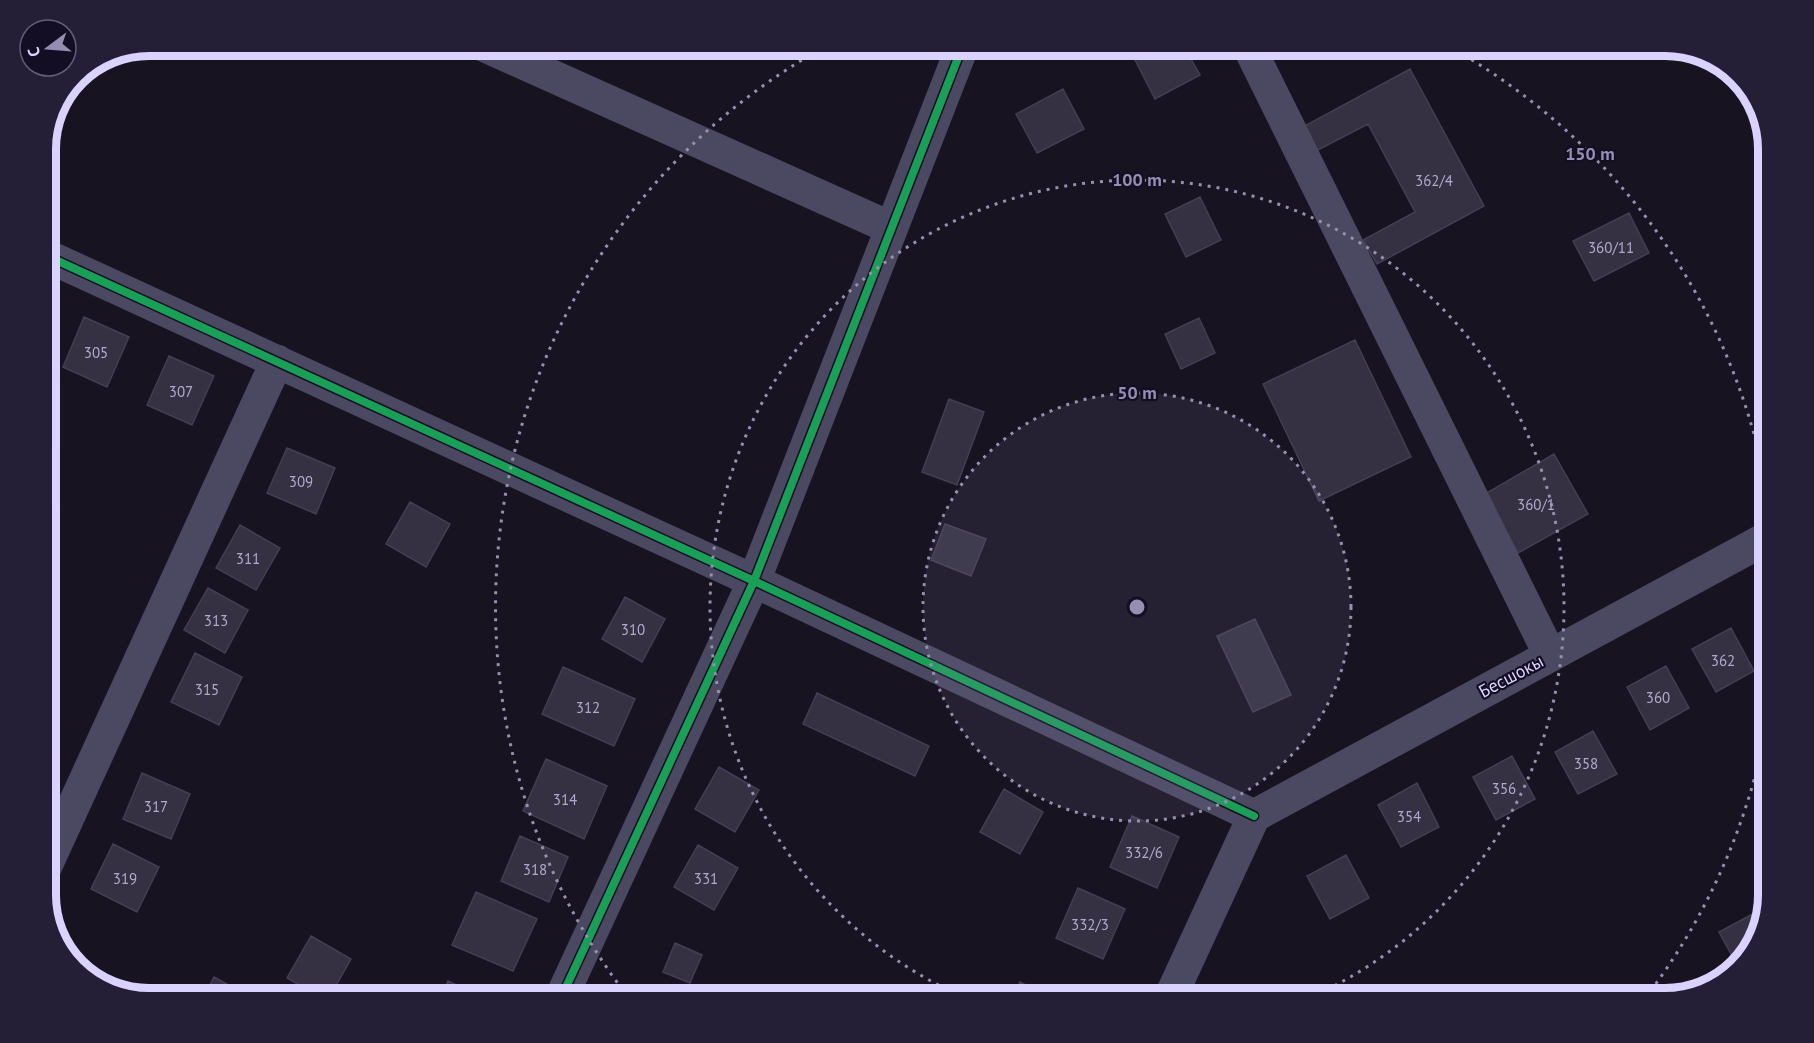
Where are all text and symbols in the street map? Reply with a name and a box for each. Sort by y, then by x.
north arrow [18,18,78,78]
text: С [23,45,44,59]
text: 150 m [1565,142,1615,165]
text: 100 m [1112,168,1162,191]
house number: 362/4 [1415,171,1453,190]
house number: 360/11 [1588,238,1634,257]
house number: 305 [84,343,108,362]
text: 50 m [1117,381,1157,404]
house number: 307 [169,382,193,401]
house number: 309 [289,472,313,491]
house number: 360/1 [1517,495,1555,514]
house number: 311 [236,549,260,568]
centre of rings [1127,597,1147,617]
house number: 313 [204,611,228,630]
house number: 310 [621,620,645,639]
street label: Бесшокы [1475,649,1547,703]
house number: 362 [1711,651,1735,670]
house number: 315 [195,680,219,699]
house number: 360 [1646,688,1670,707]
house number: 312 [576,698,600,717]
house number: 358 [1574,754,1598,773]
house number: 356 [1492,779,1516,798]
house number: 314 [553,790,577,809]
house number: 317 [144,797,168,816]
house number: 354 [1397,807,1421,826]
house number: 332/6 [1125,843,1163,862]
house number: 318 [523,860,547,879]
house number: 319 [113,869,137,888]
house number: 331 [694,869,718,888]
house number: 332/3 [1071,915,1109,934]

